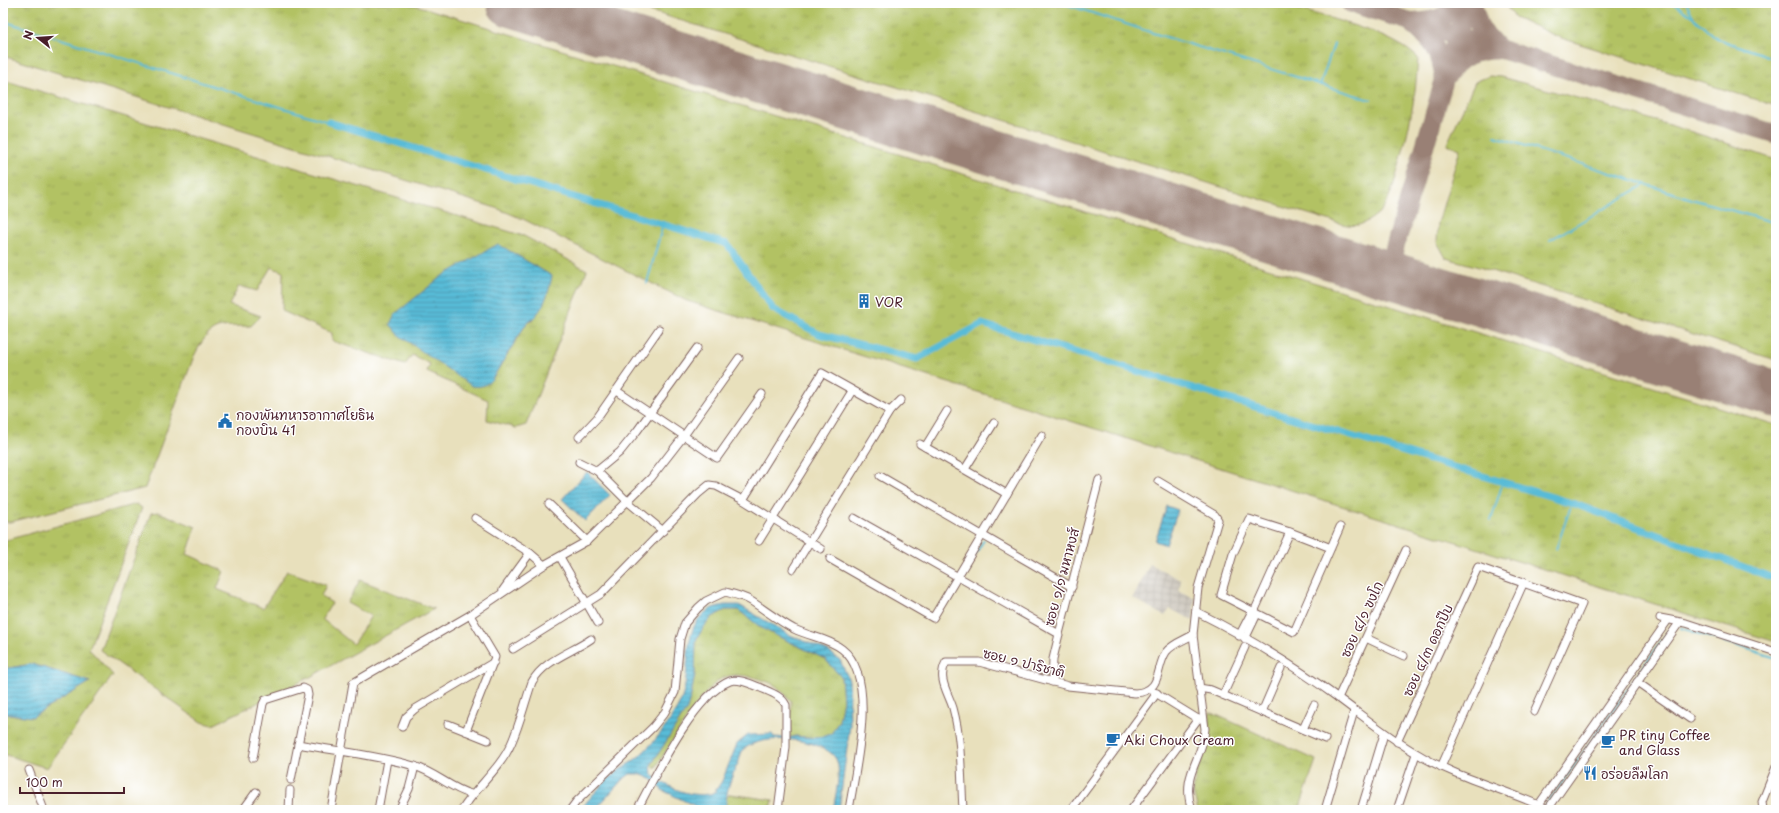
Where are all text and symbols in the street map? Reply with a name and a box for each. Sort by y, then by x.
north arrow [18,18,58,58]
text: N [19,28,37,42]
place label: VOR [875,292,903,311]
building icon: VOR [856,293,872,309]
place label: กองพันทหารอากาศโยธิน กองบิน 41 [236,405,375,439]
public building icon: กองพันทหารอากาศโยธิน กองบิน 41 [217,413,233,429]
street label: ซอย ๑/๑ มหาหงส์ [1039,525,1083,628]
street label: ซอย ๔/๑ ฃงโก [1335,578,1387,660]
street label: ซอย ๔/๓ ดอกปีบ [1397,601,1457,699]
street label: ซอย ๑ ปาริชาติ [981,643,1067,681]
place label: PR tiny Coffee and Glass [1619,725,1710,759]
place label: Aki Choux Cream [1124,730,1234,749]
cafe icon: Aki Choux Cream [1105,731,1121,747]
cafe icon: PR tiny Coffee and Glass [1600,733,1616,749]
place label: อร่อยลืมโลก [1601,764,1669,783]
restaurant icon: อร่อยลืมโลก [1582,765,1598,781]
scale bar [20,769,124,795]
text: 100 m [26,773,63,791]

